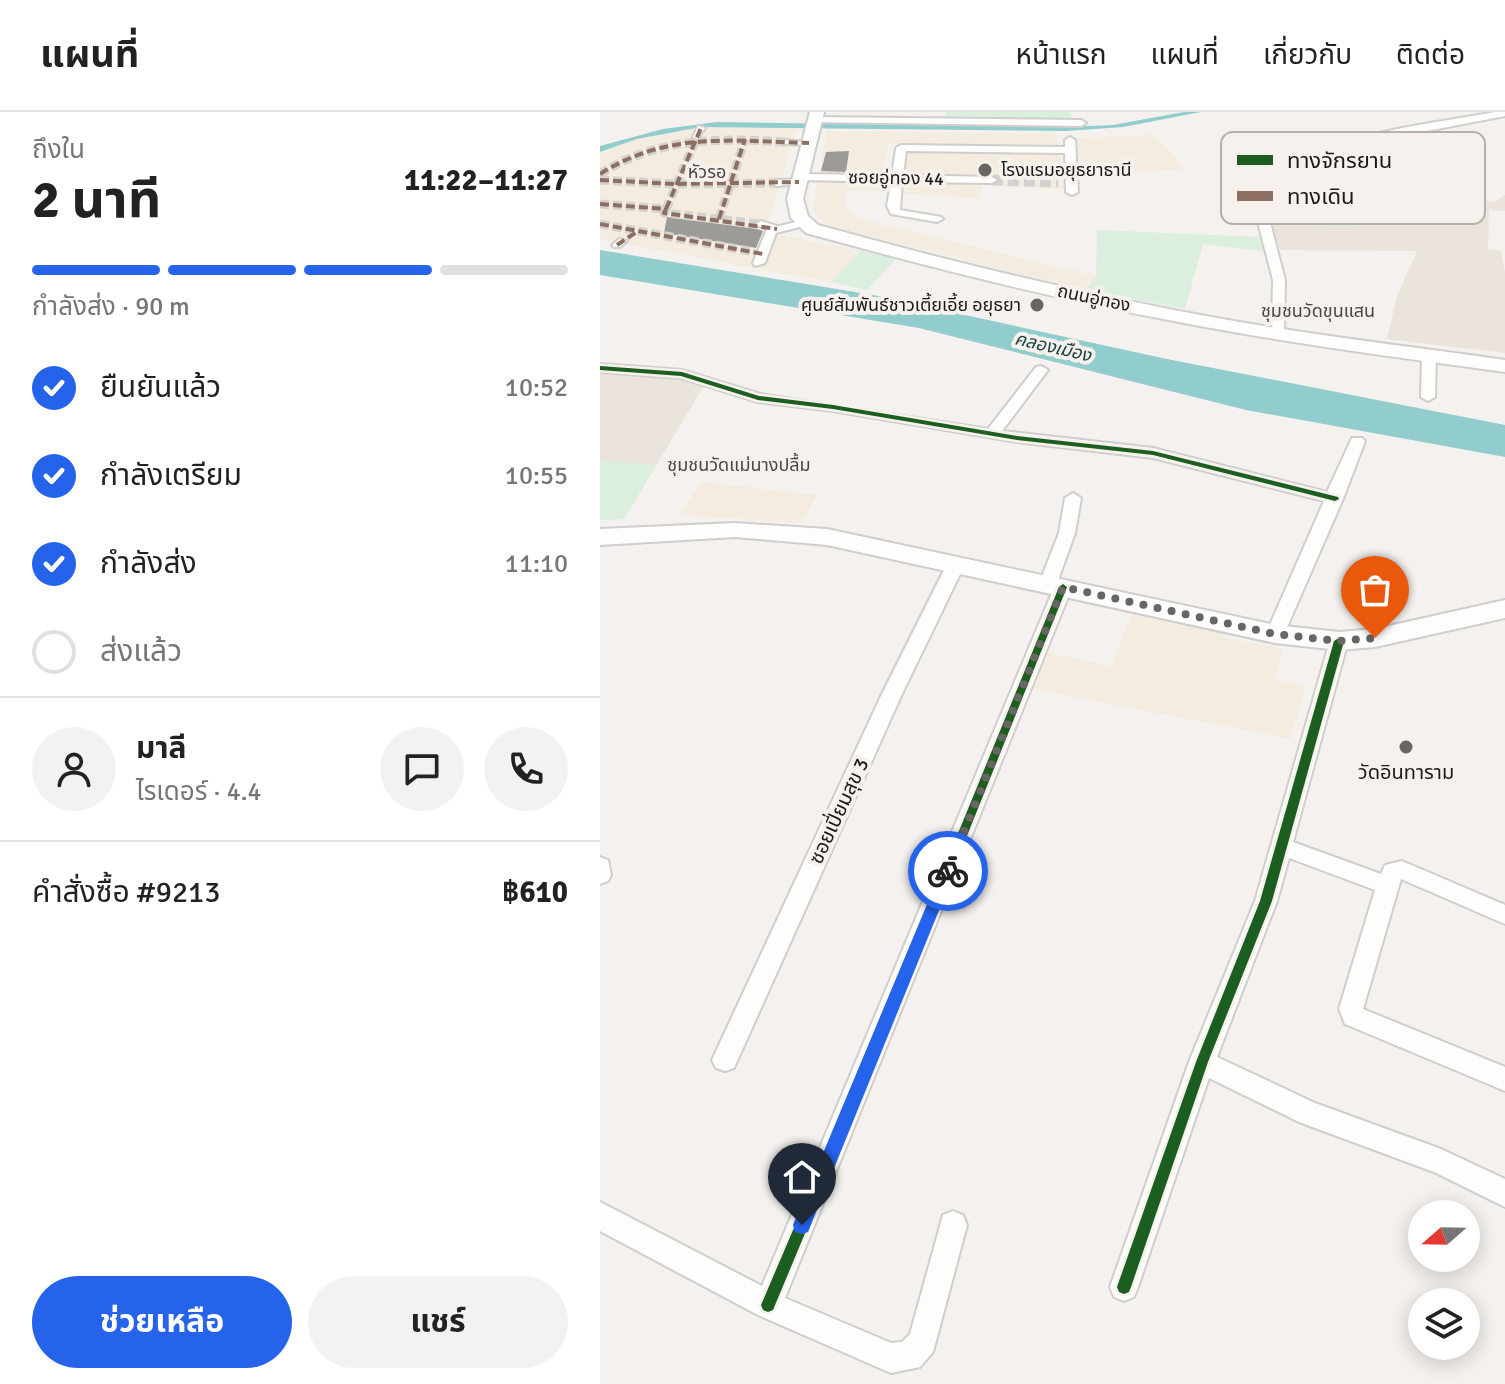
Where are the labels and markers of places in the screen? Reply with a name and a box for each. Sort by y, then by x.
place label: โรงแรมอยุธยาธานี [1001,159,1132,181]
marker: โรงแรมอยุธยาธานี [976,161,994,179]
place label: ศูนย์สัมพันธ์ชาวเตี้ยเอี้ย อยุธยา [801,292,1021,317]
marker: ศูนย์สัมพันธ์ชาวเตี้ยเอี้ย อยุธยา [1028,296,1046,314]
pin [1341,556,1409,638]
marker: วัดอินทาราม [1397,738,1415,756]
place label: วัดอินทาราม [1358,760,1454,785]
pin [768,1143,836,1225]

